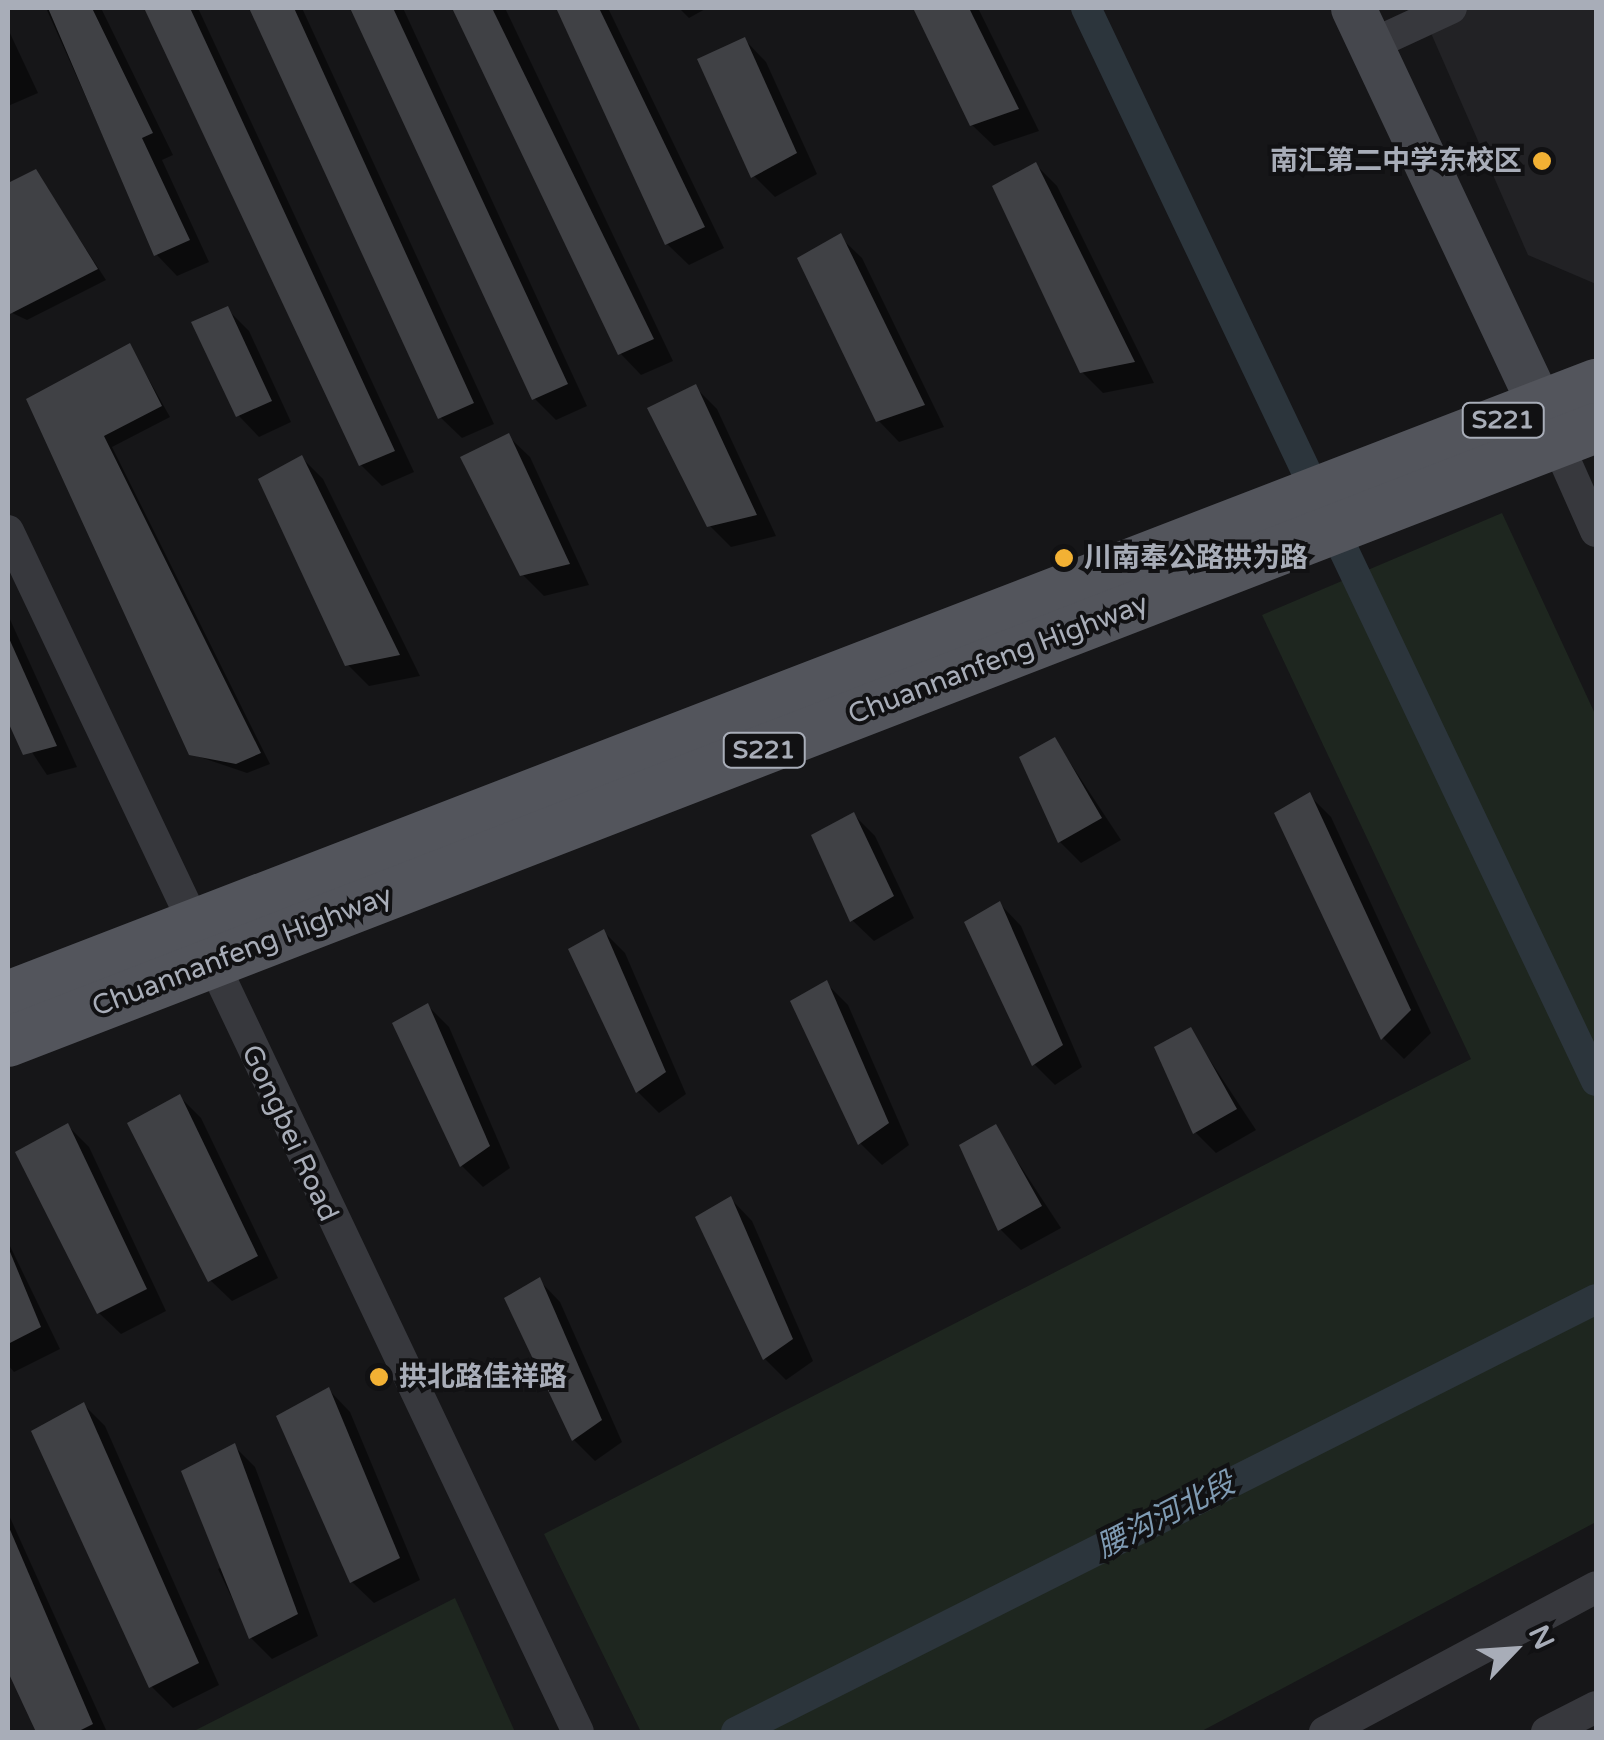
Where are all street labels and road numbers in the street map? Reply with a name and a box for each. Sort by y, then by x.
road number: S221 [1460,400,1546,440]
street label: Chuannanfeng Highway [843,586,1153,732]
road number: S221 [722,730,806,770]
street label: Chuannanfeng Highway [87,878,397,1024]
street label: Gongbei Road [234,1039,346,1227]

